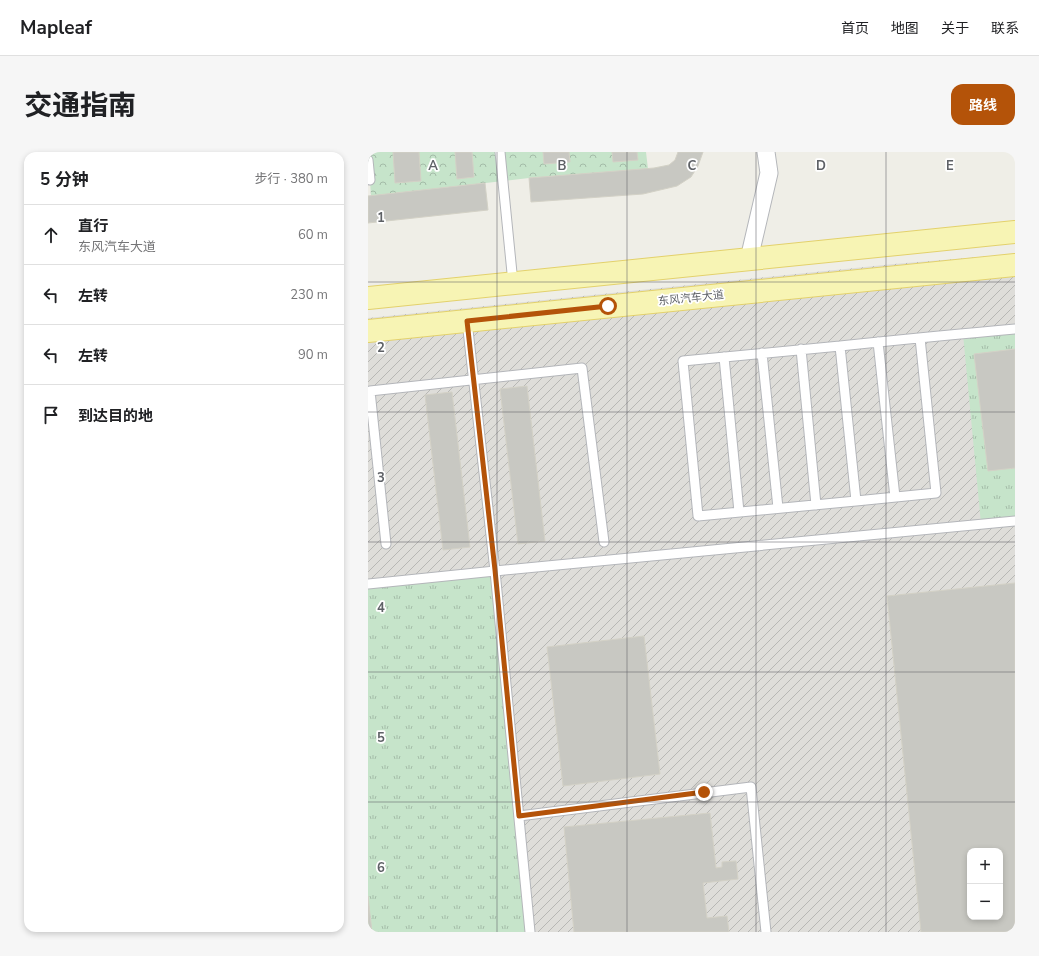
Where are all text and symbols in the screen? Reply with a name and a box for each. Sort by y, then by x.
text: Mapleaf [20,15,92,41]
text: 首页 [841,19,869,38]
text: 地图 [891,19,919,38]
text: 关于 [941,19,969,38]
text: 联系 [991,19,1019,38]
button: 路线 [951,84,1015,125]
text: 交通指南 [24,87,136,125]
text: A [428,157,438,175]
text: B [558,157,567,175]
text: C [688,157,697,175]
text: D [816,157,826,175]
text: E [946,157,954,175]
text: 5 分钟 [40,168,89,191]
text: 步行 · 380 m [254,170,328,188]
text: 1 [377,209,385,227]
text: 直行 [78,216,108,236]
icon: ahead [40,224,62,246]
text: 60 m [298,226,328,244]
text: 东风汽车大道 [78,238,156,256]
icon: left [40,284,62,306]
text: 左转 [78,286,108,306]
text: 230 m [290,286,328,304]
street label: 东风汽车大道 [657,287,725,309]
route start [599,297,617,315]
text: 2 [377,339,385,357]
icon: left [40,344,62,366]
text: 左转 [78,346,108,366]
text: 90 m [298,346,328,364]
icon: arrive [40,404,62,426]
text: 到达目的地 [78,406,153,426]
text: 3 [377,469,385,487]
text: 4 [377,599,385,617]
text: 5 [377,729,385,747]
route end [695,783,713,801]
map controls [967,848,1003,920]
button: + [967,848,1003,884]
text: 6 [377,859,385,877]
button: − [967,884,1003,920]

